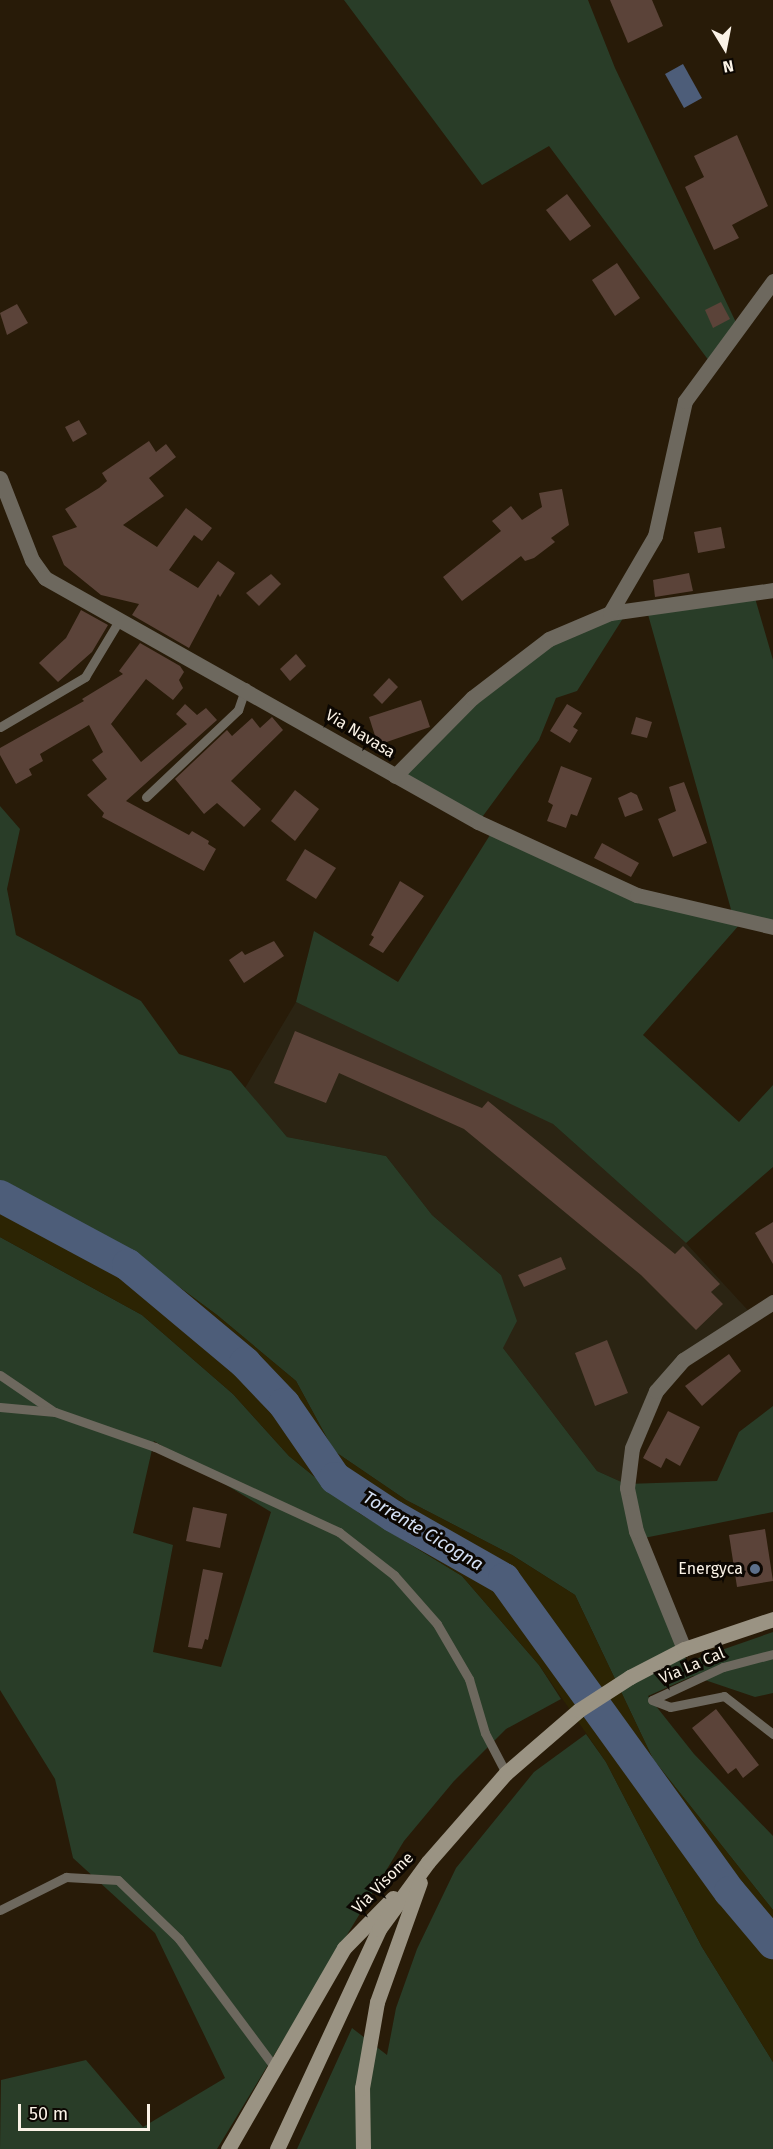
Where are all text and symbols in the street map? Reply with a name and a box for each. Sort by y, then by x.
north arrow [695,18,755,78]
text: N [721,56,735,76]
street label: Via Navasa [322,706,398,762]
water label: Torrente Cicogna [359,1487,487,1575]
place label: Energyca [678,1559,743,1579]
marker: Energyca [748,1562,762,1576]
street label: Via La Cal [656,1644,728,1688]
street label: Via Visome [348,1848,418,1918]
scale bar [21,2092,153,2130]
text: 50 m [29,2103,68,2125]

